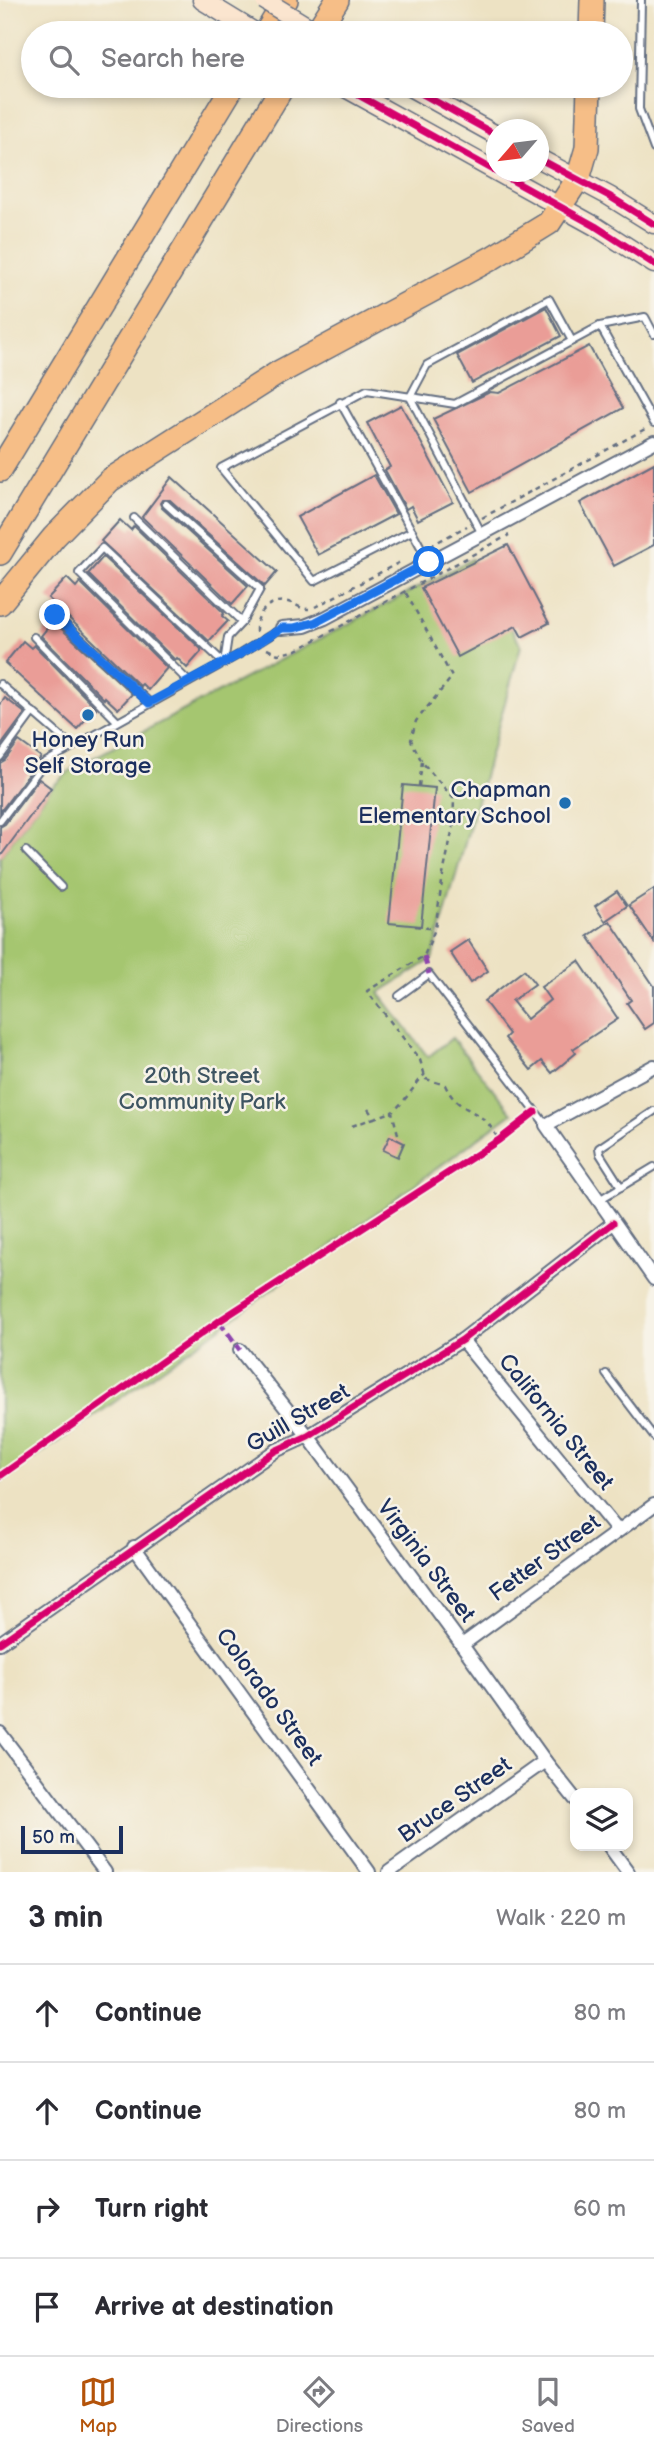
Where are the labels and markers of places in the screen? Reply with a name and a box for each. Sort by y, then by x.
marker: Honey Run Self Storage [80,707,96,723]
place label: Honey Run Self Storage [25,726,151,780]
place label: Chapman Elementary School [358,776,551,830]
marker: Chapman Elementary School [557,795,573,811]

